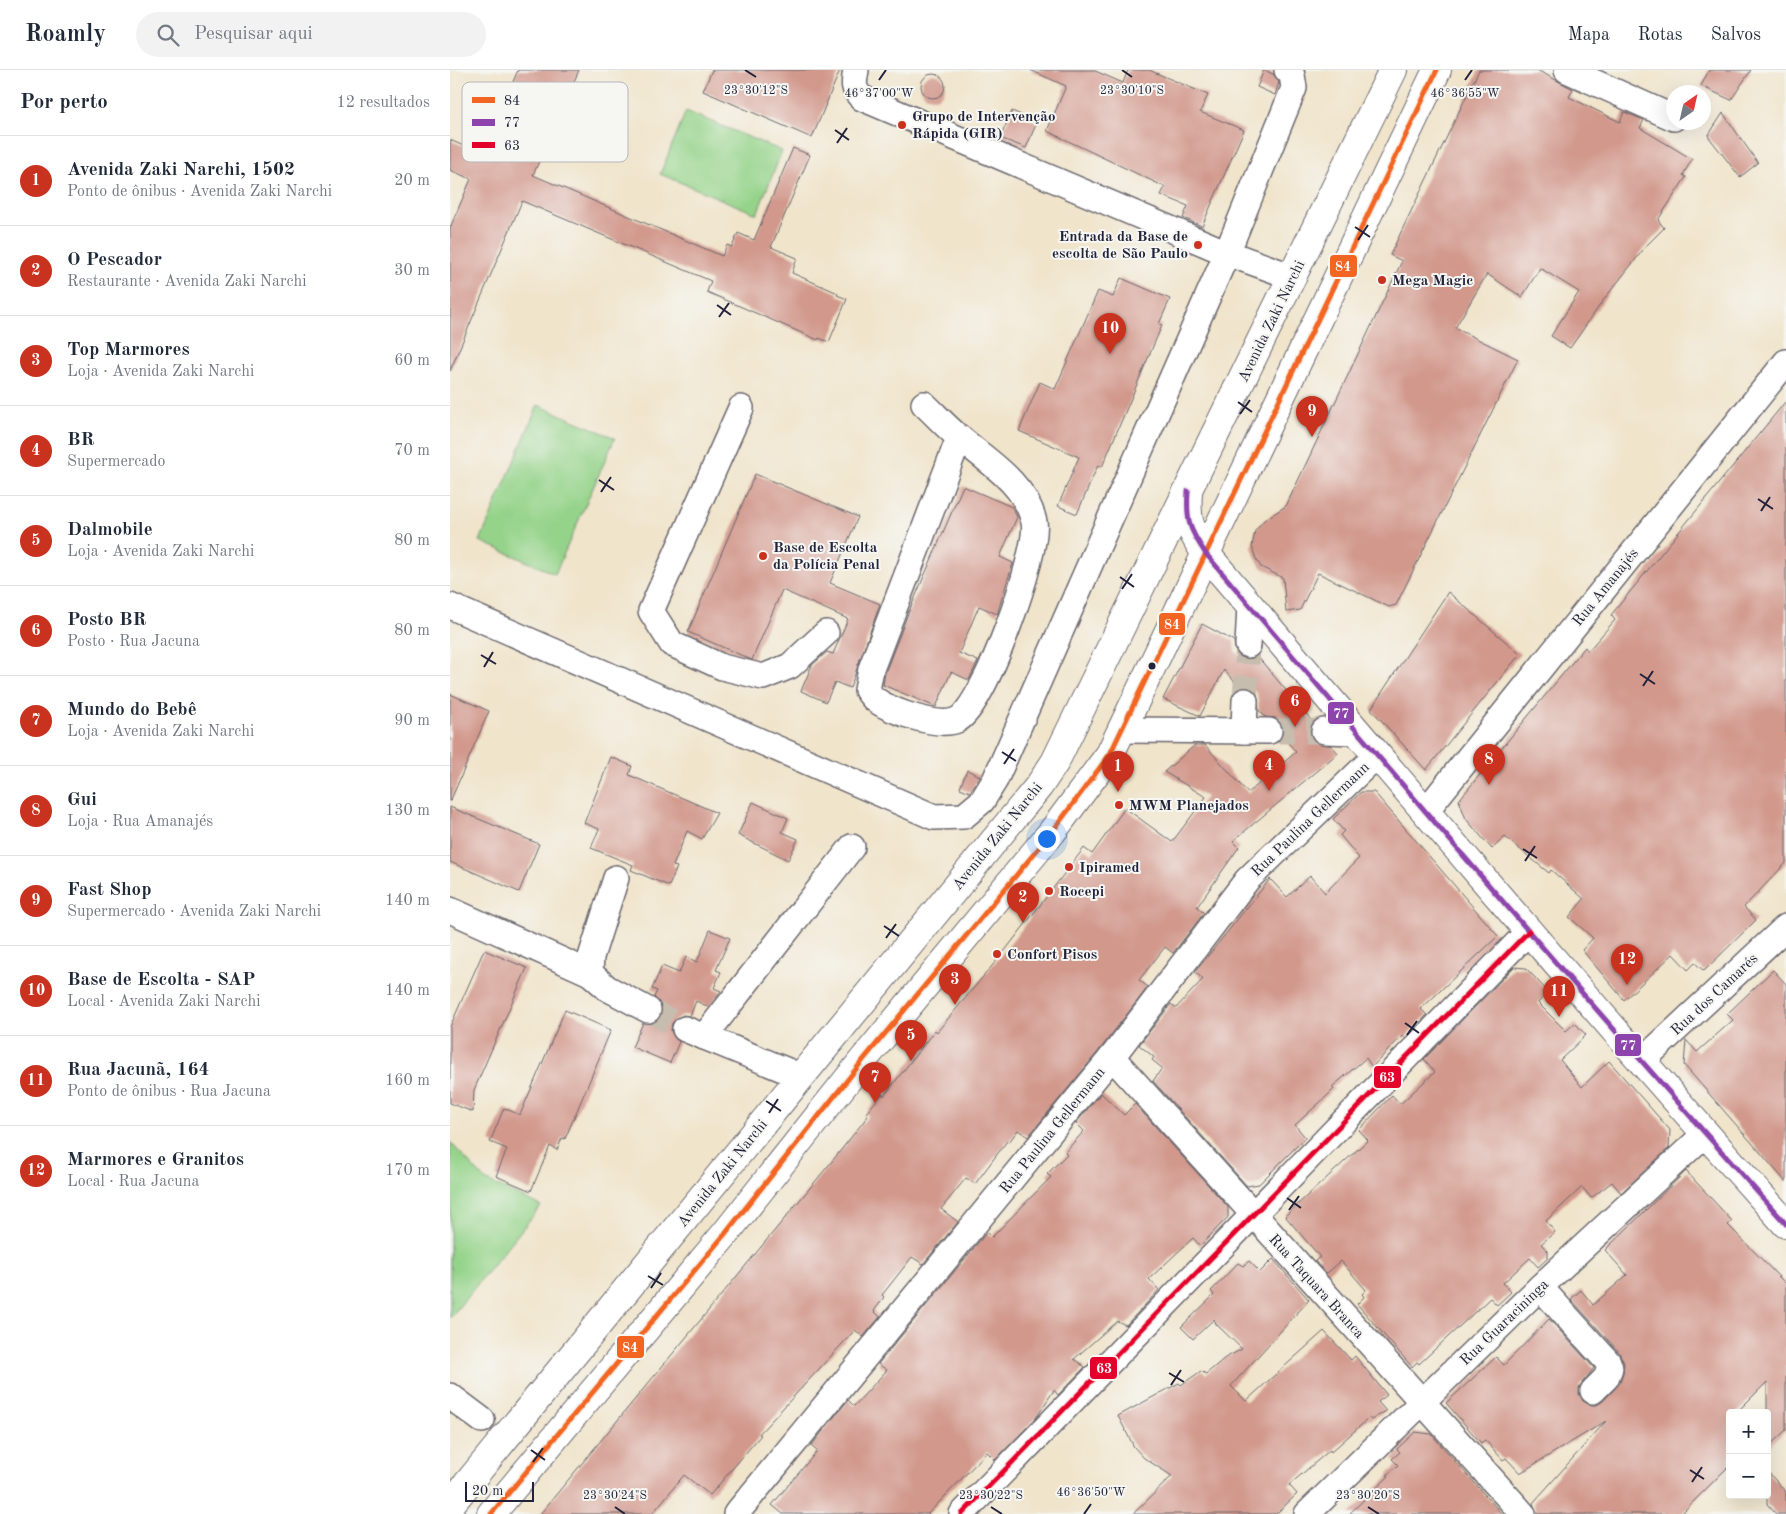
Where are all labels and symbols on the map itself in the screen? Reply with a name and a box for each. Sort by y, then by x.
legend [462,82,628,162]
text: 23°30'12"S [724,85,788,97]
text: 23°30'10"S [1100,85,1164,97]
north arrow [1666,85,1711,130]
text: 46°36'55"W [1430,87,1500,100]
text: 46°37'00"W [844,88,914,100]
text: 84 [504,94,520,108]
place label: Grupo de Intervenção Rápida (GIR) [912,110,1056,142]
text: 77 [504,116,520,130]
marker: Grupo de Intervenção Rápida (GIR) [896,119,908,131]
text: 63 [504,139,520,153]
place label: Entrada da Base de escolta de São Paulo [1052,230,1188,262]
marker: Entrada da Base de escolta de São Paulo [1192,239,1204,251]
line badge: 84 [1329,254,1358,278]
street label: Avenida Zaki Narchi [1236,258,1308,385]
text: 84 [1335,260,1351,274]
marker: Mega Magic [1376,274,1388,286]
place label: Mega Magic [1392,274,1473,289]
pin: 10 [1094,313,1126,354]
pin: 9 [1296,396,1328,437]
place label: Base de Escolta da Polícia Penal [773,541,880,573]
street label: Rua Amanajés [1570,546,1642,630]
marker: Base de Escolta da Polícia Penal [757,550,769,562]
line badge: 84 [1158,612,1186,636]
text: 84 [1164,618,1180,632]
unlabelled marker [1147,661,1157,671]
pin: 6 [1279,686,1311,727]
line badge: 77 [1327,701,1355,725]
text: 77 [1333,707,1349,721]
pin: 8 [1473,744,1505,785]
pin: 4 [1253,750,1285,791]
pin: 1 [1102,751,1134,792]
street label: Rua Paulina Gellermann [1249,760,1373,880]
street label: Avenida Zaki Narchi [950,780,1046,893]
marker: MWM Planejados [1113,799,1125,811]
place label: MWM Planejados [1129,799,1249,814]
your location [1034,826,1060,852]
marker: Ipiramed [1063,861,1075,873]
place label: Ipiramed [1079,861,1139,876]
pin: 2 [1007,882,1039,923]
marker: Rocepi [1043,885,1055,897]
place label: Rocepi [1059,885,1104,900]
pin: 12 [1611,944,1643,985]
marker: Confort Pisos [991,948,1003,960]
place label: Confort Pisos [1007,948,1097,963]
street label: Rua dos Camarés [1669,951,1761,1039]
pin: 3 [939,964,971,1005]
pin: 11 [1543,976,1575,1017]
pin: 5 [895,1020,927,1061]
line badge: 77 [1614,1033,1642,1057]
text: 77 [1620,1039,1636,1053]
pin: 7 [859,1062,891,1103]
street label: Rua Paulina Gellermann [998,1065,1109,1197]
line badge: 63 [1373,1065,1402,1089]
text: 63 [1379,1071,1395,1085]
street label: Avenida Zaki Narchi [675,1117,771,1230]
street label: Rua Taquara Branca [1265,1232,1367,1342]
street label: Rua Guaracininga [1458,1277,1553,1369]
line badge: 84 [616,1335,645,1359]
text: 84 [622,1341,638,1355]
line badge: 63 [1089,1356,1118,1380]
text: 63 [1096,1362,1112,1376]
scale bar [465,1479,534,1502]
text: 46°36'50"W [1056,1486,1126,1499]
text: 23°30'24"S [583,1490,647,1502]
text: 23°30'22"S [959,1490,1023,1502]
text: 23°30'20"S [1336,1490,1400,1502]

